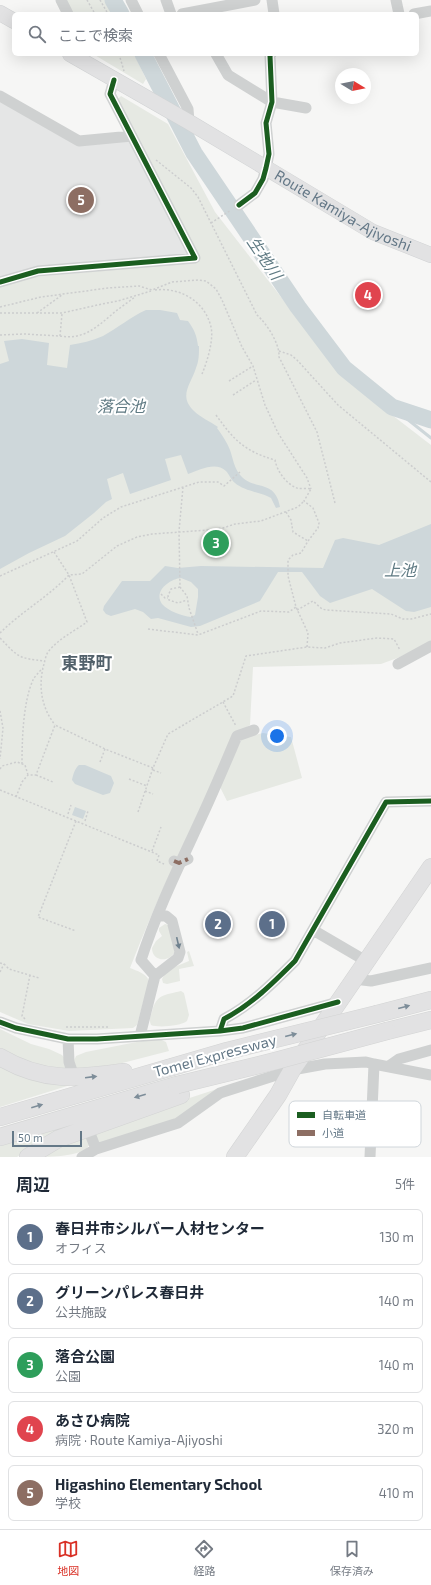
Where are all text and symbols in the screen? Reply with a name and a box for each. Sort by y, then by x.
search box [12,12,419,56]
icon: search [26,23,48,45]
text: ここで検索 [58,26,133,44]
north arrow [335,68,371,104]
street label: Route Kamiya-Ajiyoshi [272,165,414,254]
pin: 5 [68,185,94,215]
water label: 生地川 [244,233,288,285]
pin: 4 [355,280,381,310]
water label: 落合池 [97,396,147,415]
pin: 3 [203,528,229,558]
water label: 上池 [384,560,418,579]
district label: 東野町 [62,652,113,672]
your location [267,726,287,746]
pin: 2 [205,909,231,939]
pin: 1 [259,909,285,939]
one-way arrow [175,937,181,950]
one-way arrow [398,1004,410,1010]
street label: Tomei Expressway [151,1030,278,1080]
one-way arrow [284,1032,297,1038]
one-way arrow [85,1073,97,1080]
one-way arrow [133,1093,145,1099]
legend [289,1101,421,1147]
one-way arrow [32,1103,44,1109]
text: 自転車道 [322,1108,366,1121]
text: 小道 [322,1126,344,1139]
scale bar [12,1129,82,1148]
text: 50 m [18,1131,43,1144]
text: 周辺 [16,1174,50,1194]
text: 5件 [395,1176,415,1192]
text: 春日井市シルバー人材センター [55,1219,265,1237]
text: 1 [27,1229,33,1245]
text: 130 m [379,1229,414,1245]
text: オフィス [55,1240,107,1256]
text: グリーンパレス春日井 [55,1283,204,1301]
text: 2 [26,1293,34,1309]
text: 140 m [379,1293,414,1309]
text: 公共施設 [55,1304,107,1320]
text: 落合公園 [55,1347,115,1365]
text: 3 [26,1357,34,1373]
text: 140 m [379,1357,414,1373]
text: 公園 [55,1368,81,1384]
text: あさひ病院 [55,1411,130,1429]
text: 4 [26,1421,34,1437]
text: 320 m [377,1421,414,1437]
text: 病院 · Route Kamiya-Ajiyoshi [55,1432,223,1448]
text: Higashino Elementary School [55,1475,262,1493]
text: 5 [26,1485,34,1501]
text: 410 m [379,1485,414,1501]
text: 学校 [55,1495,81,1511]
tab: 地図 [57,1538,79,1578]
tab: 経路 [193,1538,215,1578]
tab: 保存済み [330,1538,374,1578]

